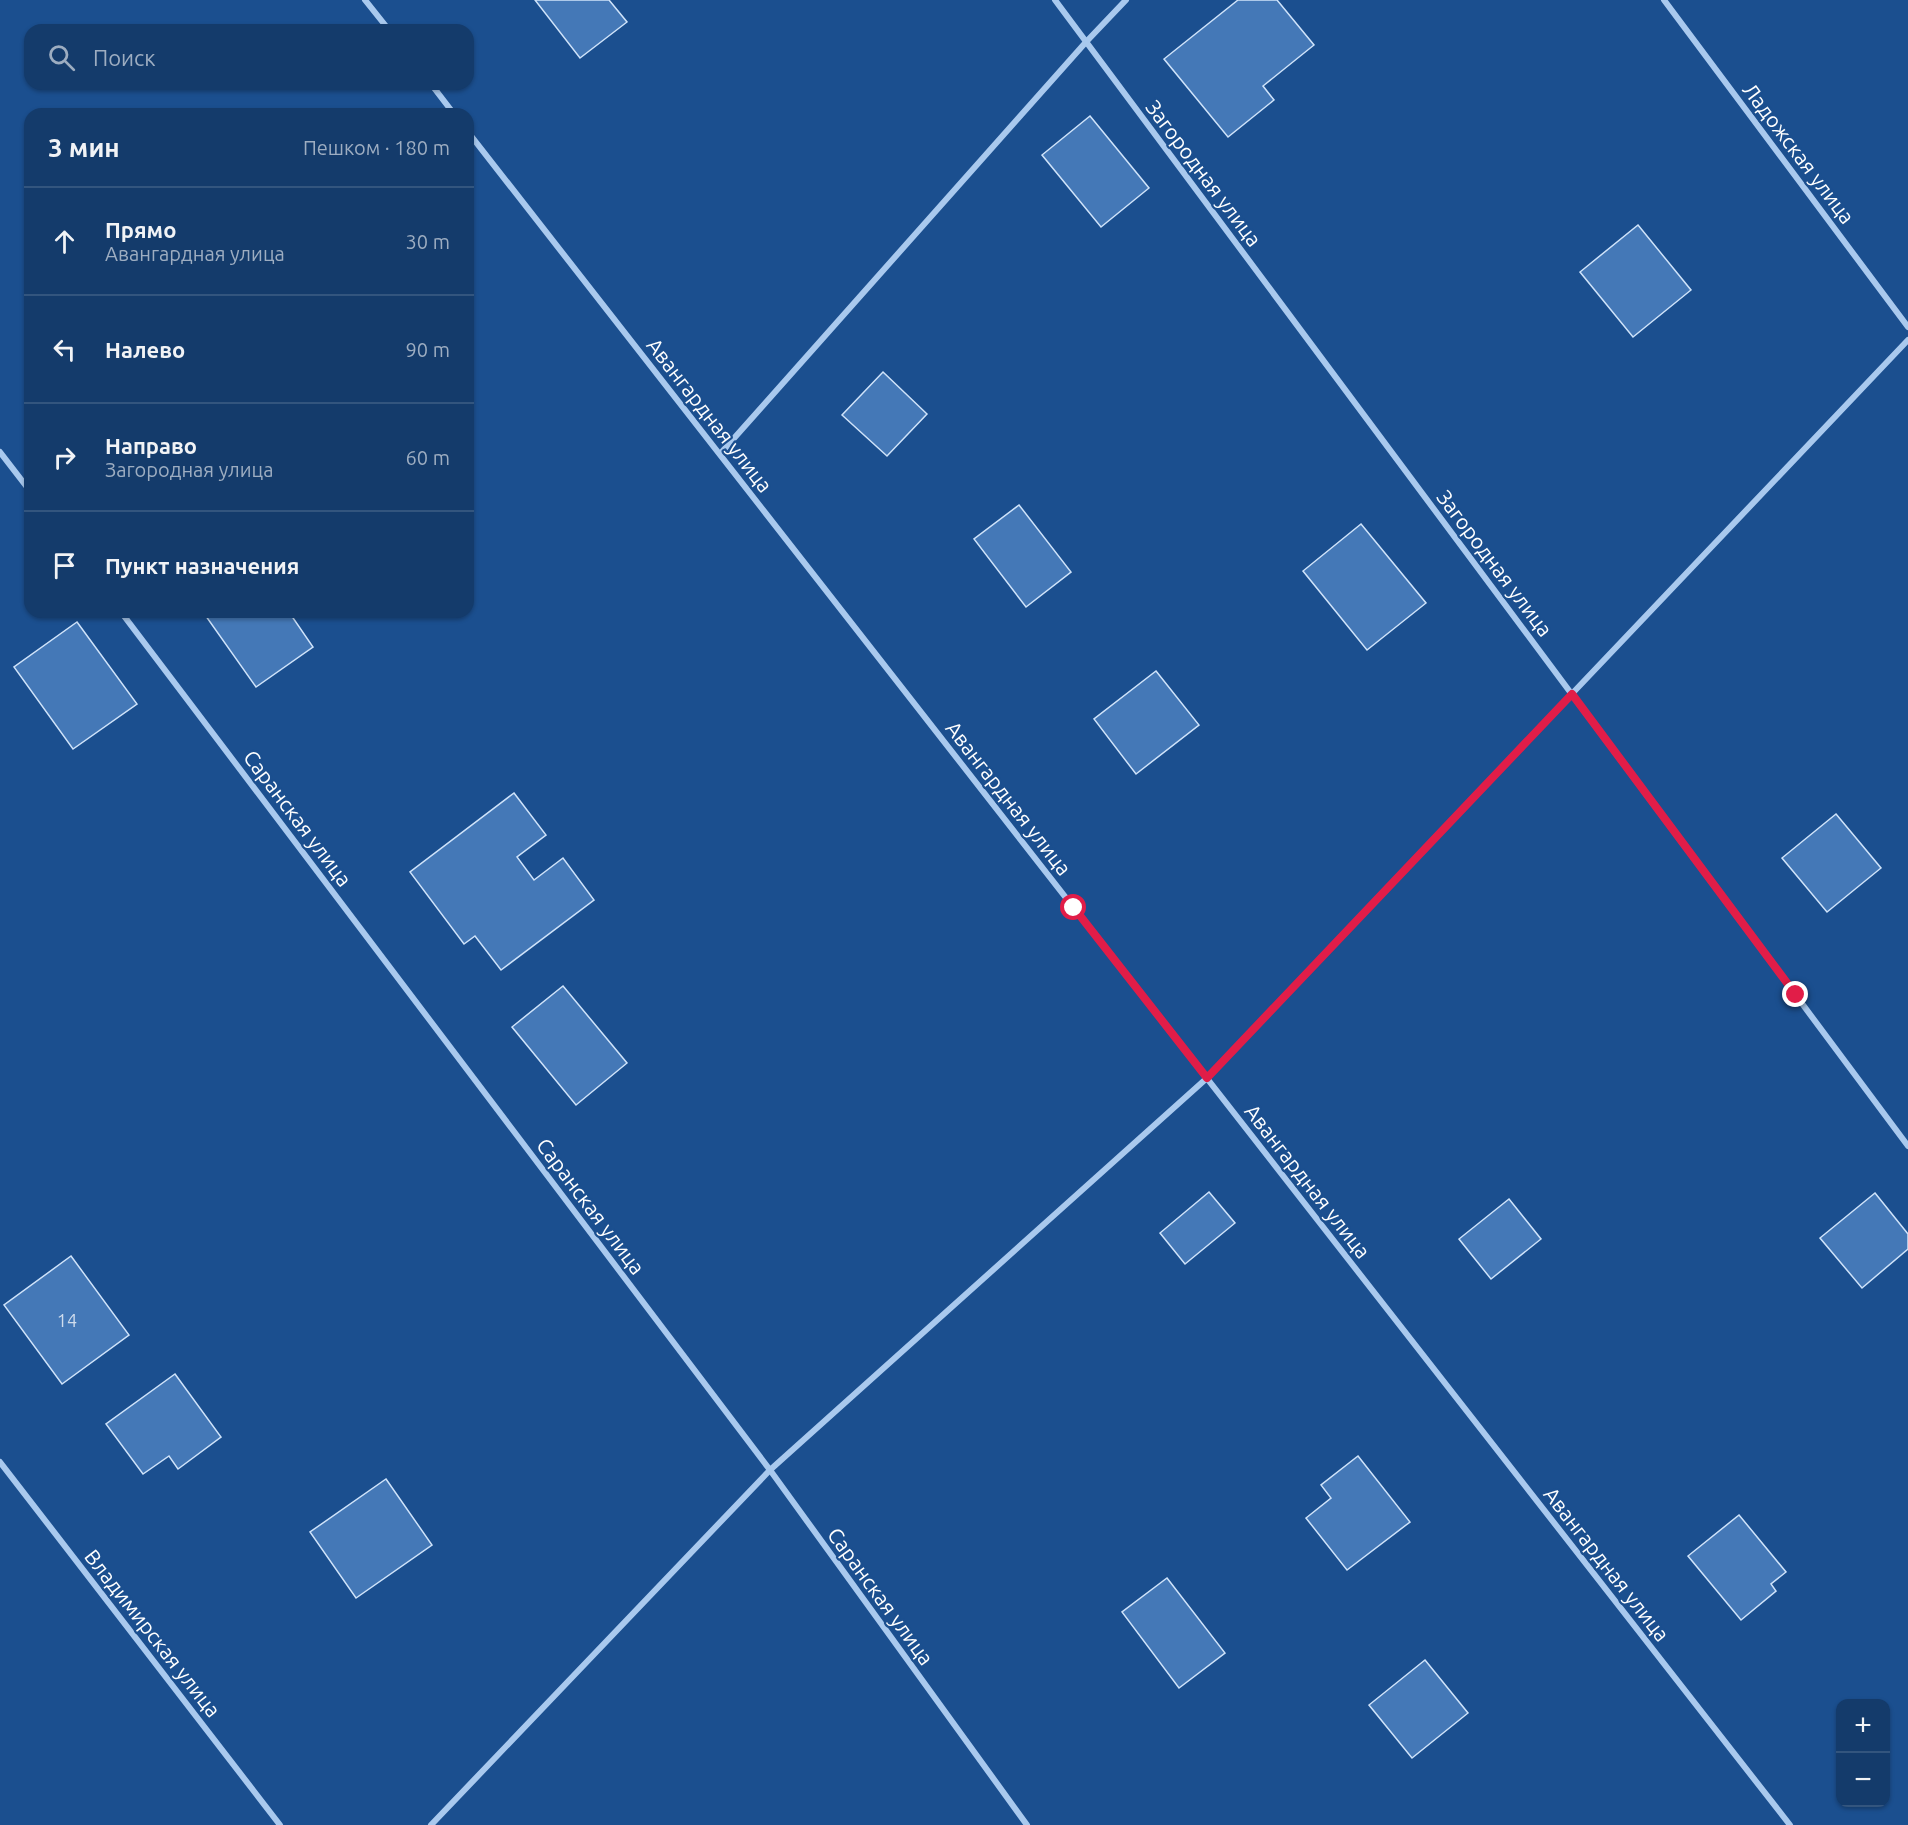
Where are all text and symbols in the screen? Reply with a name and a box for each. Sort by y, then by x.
search box [24,24,474,90]
icon: search [45,41,78,74]
text: Поиск [93,45,156,70]
street label: Ладожская улица [1738,78,1860,228]
street label: Загородная улица [1141,95,1267,251]
text: 3 мин [48,133,120,162]
text: Пешком · 180 m [303,136,450,159]
text: Прямо [105,217,176,242]
icon: ahead [48,225,81,258]
text: 30 m [406,230,450,253]
text: Авангардная улица [105,242,285,265]
icon: left [48,333,81,366]
street label: Авангардная улица [642,333,778,497]
text: Налево [105,337,185,362]
text: 90 m [406,338,450,361]
text: Направо [105,433,197,458]
icon: right [48,441,81,474]
text: 60 m [406,446,450,469]
text: Загородная улица [105,458,273,481]
street label: Загородная улица [1432,485,1558,641]
icon: arrive [48,549,81,582]
text: Пункт назначения [105,553,299,578]
street label: Авангардная улица [941,716,1077,880]
street label: Саранская улица [239,745,357,891]
route start [1060,894,1086,920]
route end [1782,981,1808,1007]
street label: Авангардная улица [1240,1099,1376,1263]
street label: Саранская улица [532,1133,650,1279]
house number: 14 [57,1310,77,1330]
street label: Авангардная улица [1539,1482,1675,1646]
street label: Саранская улица [823,1523,939,1669]
street label: Владимирская улица [80,1544,226,1722]
map controls [1836,1699,1890,1807]
button: + [1836,1699,1890,1753]
button: − [1836,1753,1890,1807]

